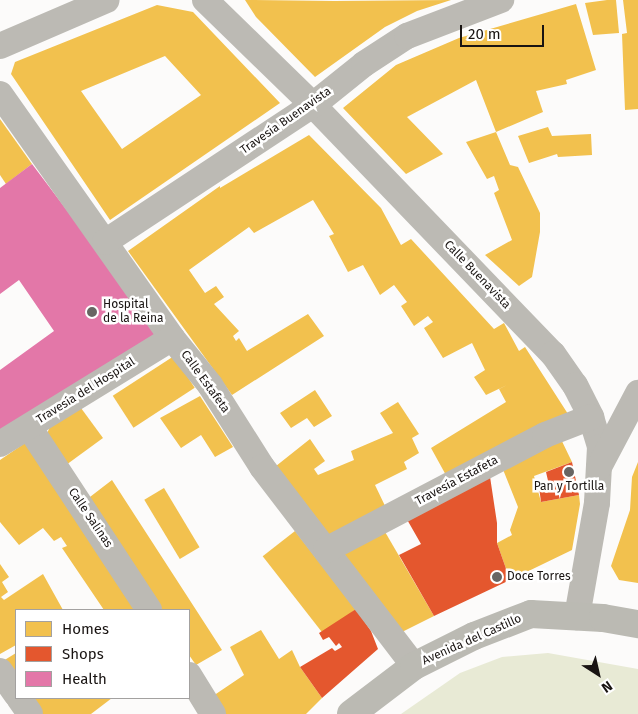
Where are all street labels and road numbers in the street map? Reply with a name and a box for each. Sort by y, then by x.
street label: Travesía Buenavista [238,84,334,158]
street label: Calle Buenavista [441,238,513,312]
street label: Calle Estafeta [178,348,232,416]
street label: Travesía del Hospital [34,355,138,427]
street label: Travesía Estafeta [413,453,501,509]
street label: Calle Salinas [65,486,115,550]
street label: Avenida del Castillo [420,612,524,668]

